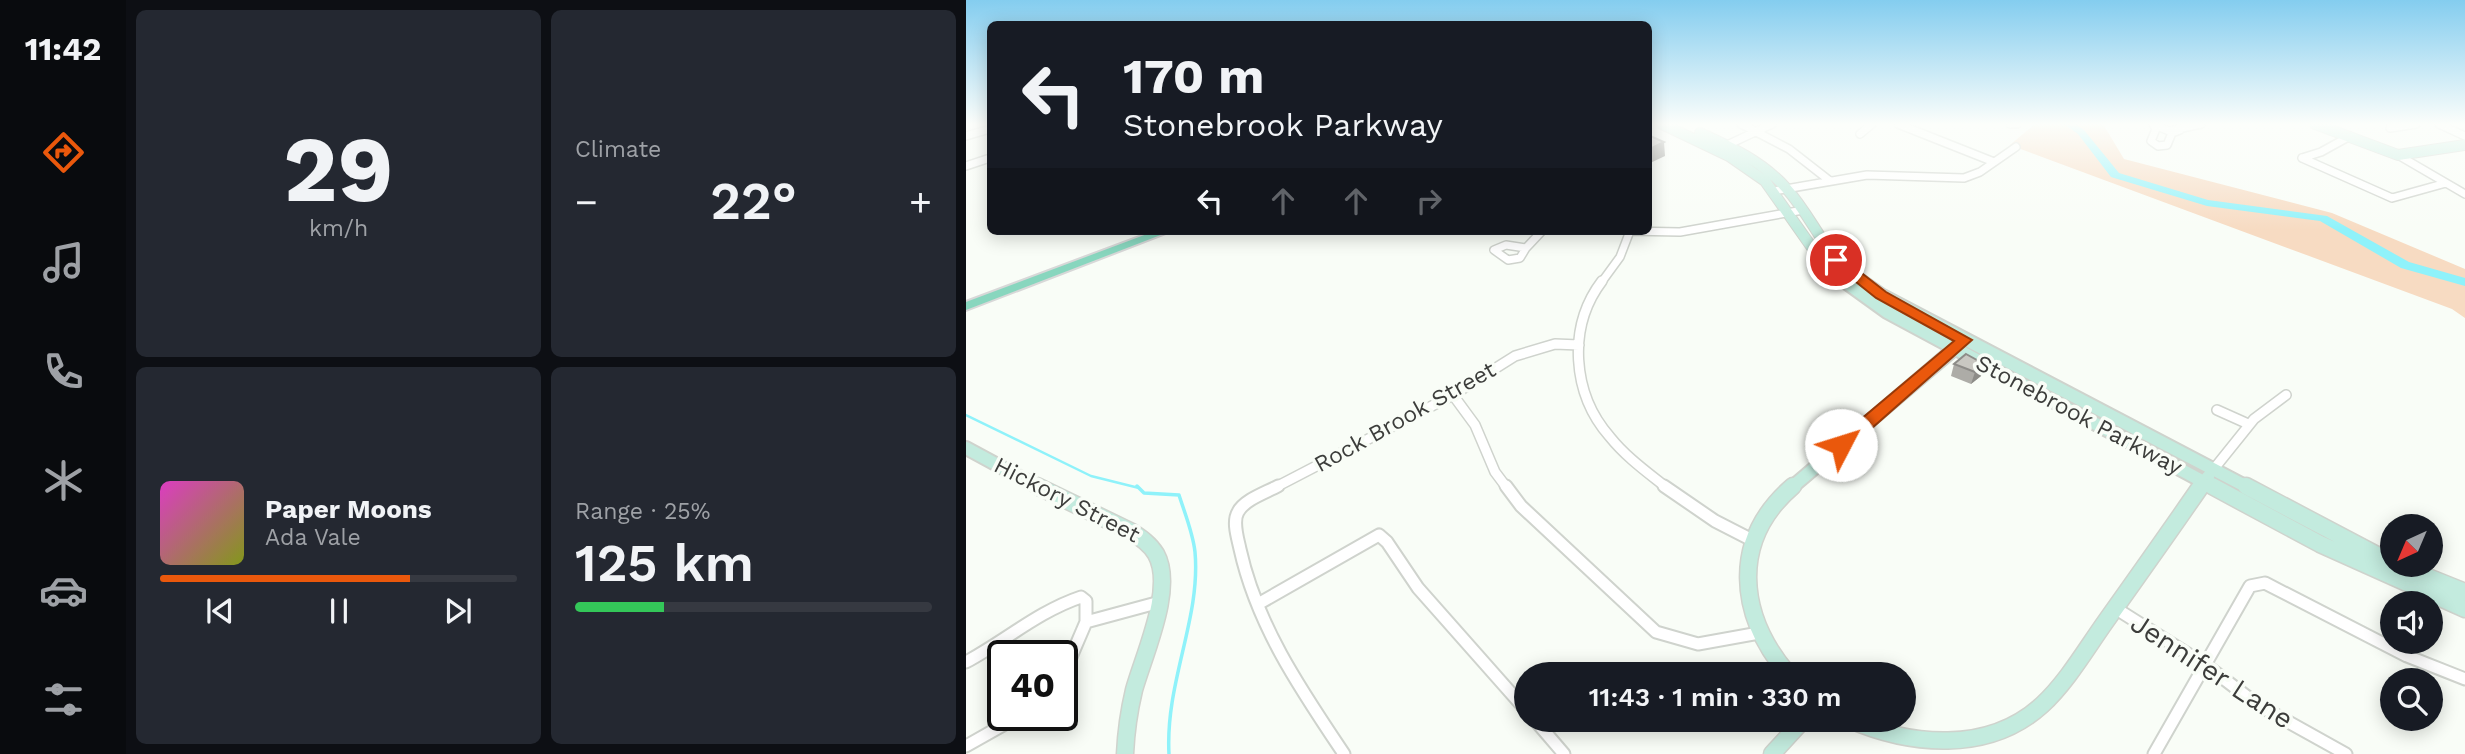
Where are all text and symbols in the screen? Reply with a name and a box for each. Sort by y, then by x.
text: 11:42 [25,30,101,68]
text: 170 m [1123,47,1264,105]
icon: left [1008,49,1099,140]
text: Stonebrook Parkway [1123,106,1443,144]
text: 29 [283,116,394,223]
icon: directions [39,128,88,177]
text: Climate [575,136,661,163]
text: 22° [710,171,797,232]
text: − [575,180,598,224]
text: + [909,180,932,224]
icon: left [1191,182,1229,220]
icon: ahead [1264,182,1302,220]
icon: ahead [1337,182,1375,220]
icon: right [1410,182,1448,220]
text: km/h [309,215,368,242]
pin [1806,230,1866,290]
icon: music [39,238,88,287]
icon: arrive [1817,241,1855,279]
icon: phone [39,347,88,396]
street label: Stonebrook Parkway [1971,349,2187,481]
street label: Rock Brook Street [1310,356,1501,478]
position arrow [1804,408,1878,482]
street label: Hickory Street [990,452,1145,549]
icon: climate [39,456,88,505]
text: Paper Moons [265,494,432,524]
text: Range · 25% [575,498,710,525]
north arrow [2380,514,2443,578]
map controls [2380,514,2443,731]
text: Ada Vale [265,524,361,551]
text: 125 km [575,533,754,594]
icon: car [39,566,88,615]
button: sound [2380,591,2443,654]
icon: previous [201,592,239,630]
icon: pause [320,592,358,630]
icon: next [439,592,477,630]
street label: Jennifer Lane [2125,606,2299,736]
speed limit sign: 40 [987,640,1078,731]
button: search [2380,668,2443,731]
icon: filters [39,675,88,724]
text: 11:43 · 1 min · 330 m [1589,682,1841,712]

